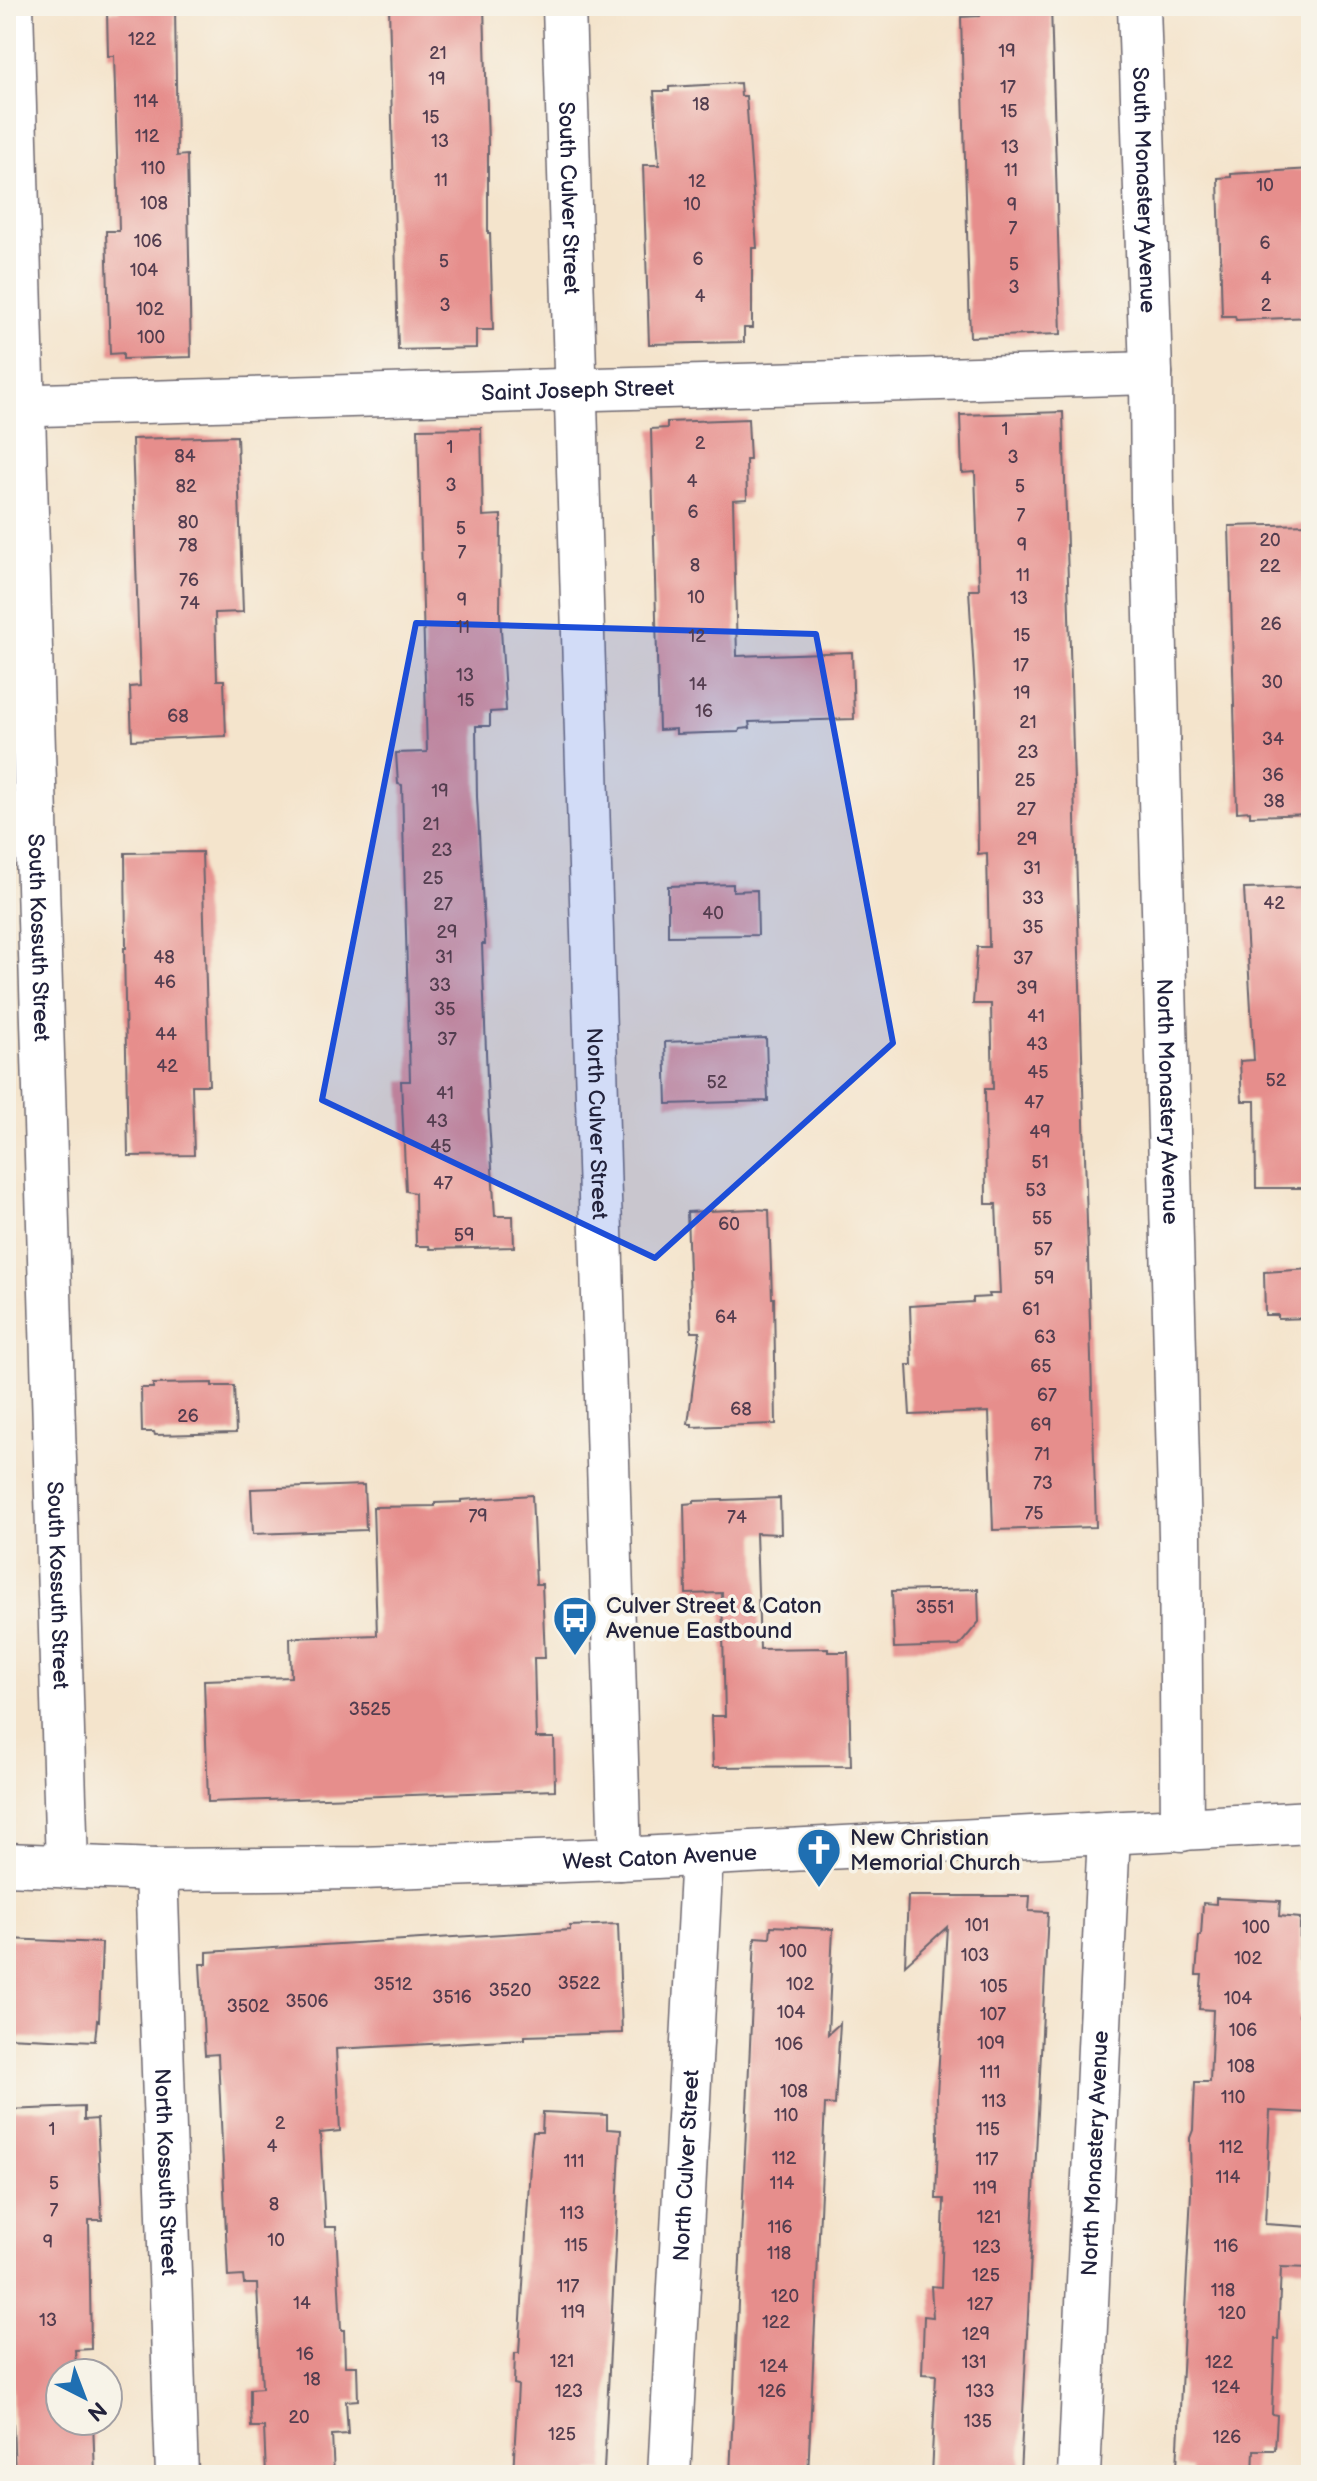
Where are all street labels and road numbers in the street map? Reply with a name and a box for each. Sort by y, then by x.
street label: South Monastery Avenue [1126,66,1161,314]
street label: South Culver Street [552,101,585,295]
street label: Saint Joseph Street [481,375,675,407]
street label: South Kossuth Street [21,833,55,1042]
street label: North Monastery Avenue [1150,978,1184,1225]
street label: North Culver Street [580,1027,613,1220]
street label: South Kossuth Street [41,1481,74,1690]
street label: West Caton Avenue [562,1840,758,1876]
street label: North Monastery Avenue [1076,2030,1115,2277]
street label: North Kossuth Street [148,2068,182,2276]
street label: North Culver Street [668,2069,706,2262]

